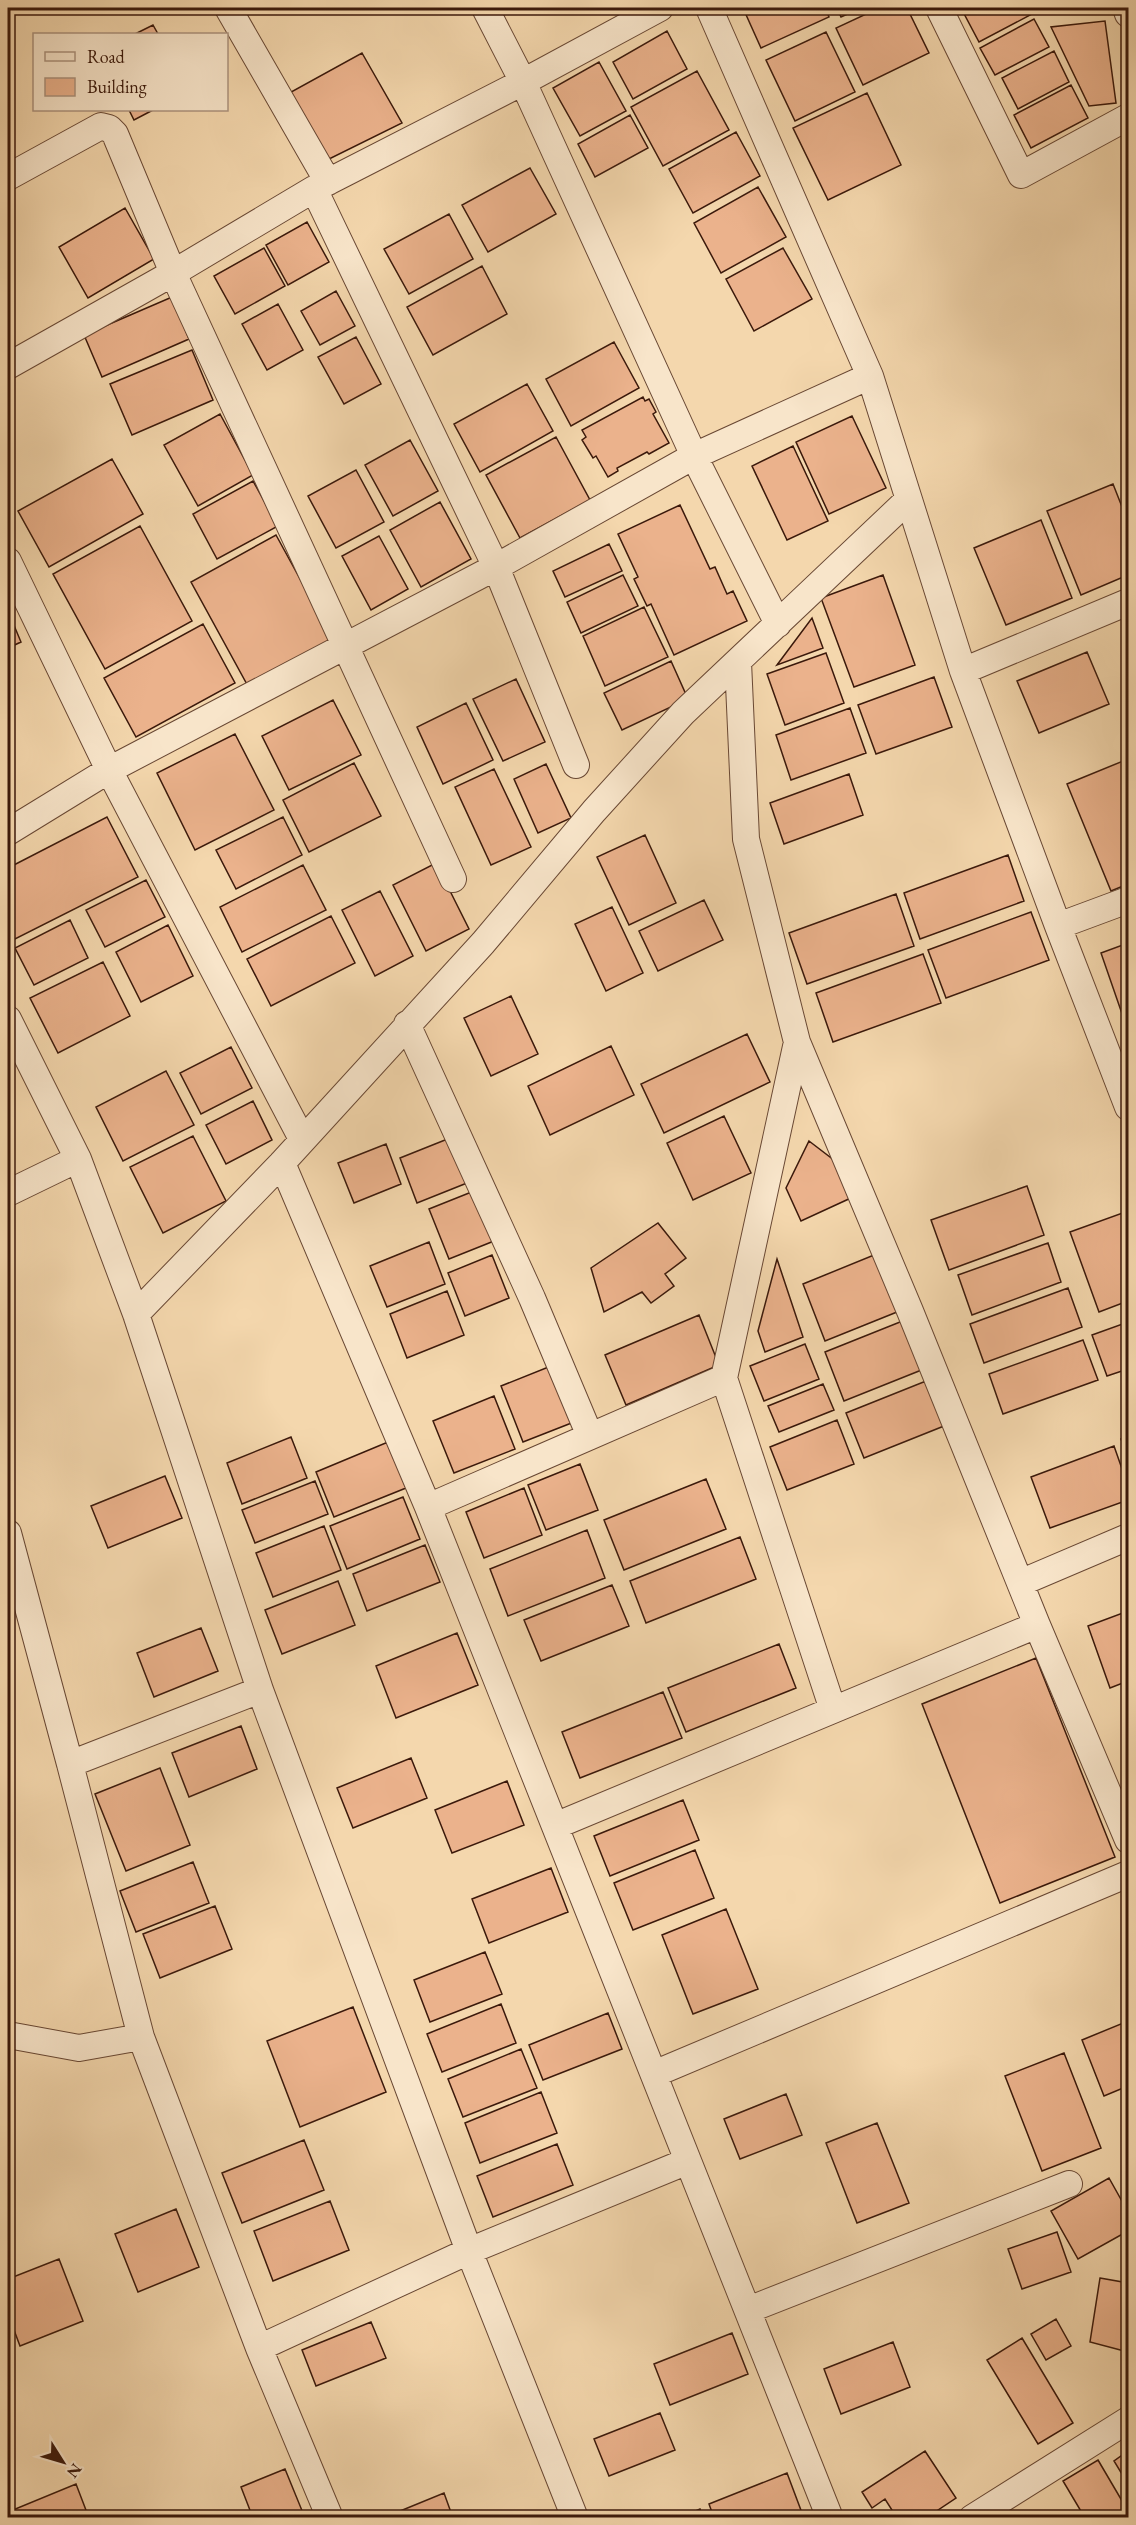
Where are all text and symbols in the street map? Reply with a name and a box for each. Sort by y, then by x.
legend [33,33,228,111]
text: Road [87,45,126,68]
text: Building [87,75,147,98]
north arrow [33,2432,93,2492]
text: N [62,2459,87,2482]

